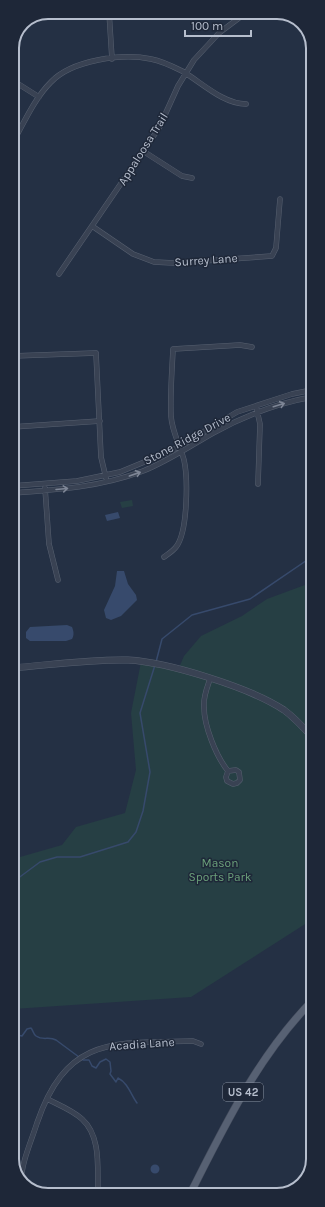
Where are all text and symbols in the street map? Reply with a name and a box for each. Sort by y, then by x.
scale bar [185,12,251,38]
text: 100 m [191,19,223,33]
street label: Appaloosa Trail [115,110,171,188]
street label: Surrey Lane [174,251,238,269]
one-way arrow [272,401,285,408]
street label: Stone Ridge Drive [141,410,233,468]
one-way arrow [129,469,141,477]
one-way arrow [55,486,68,493]
park label: Mason Sports Park [188,856,252,884]
street label: Acadia Lane [109,1035,175,1053]
road number: US 42 [223,1083,263,1101]

